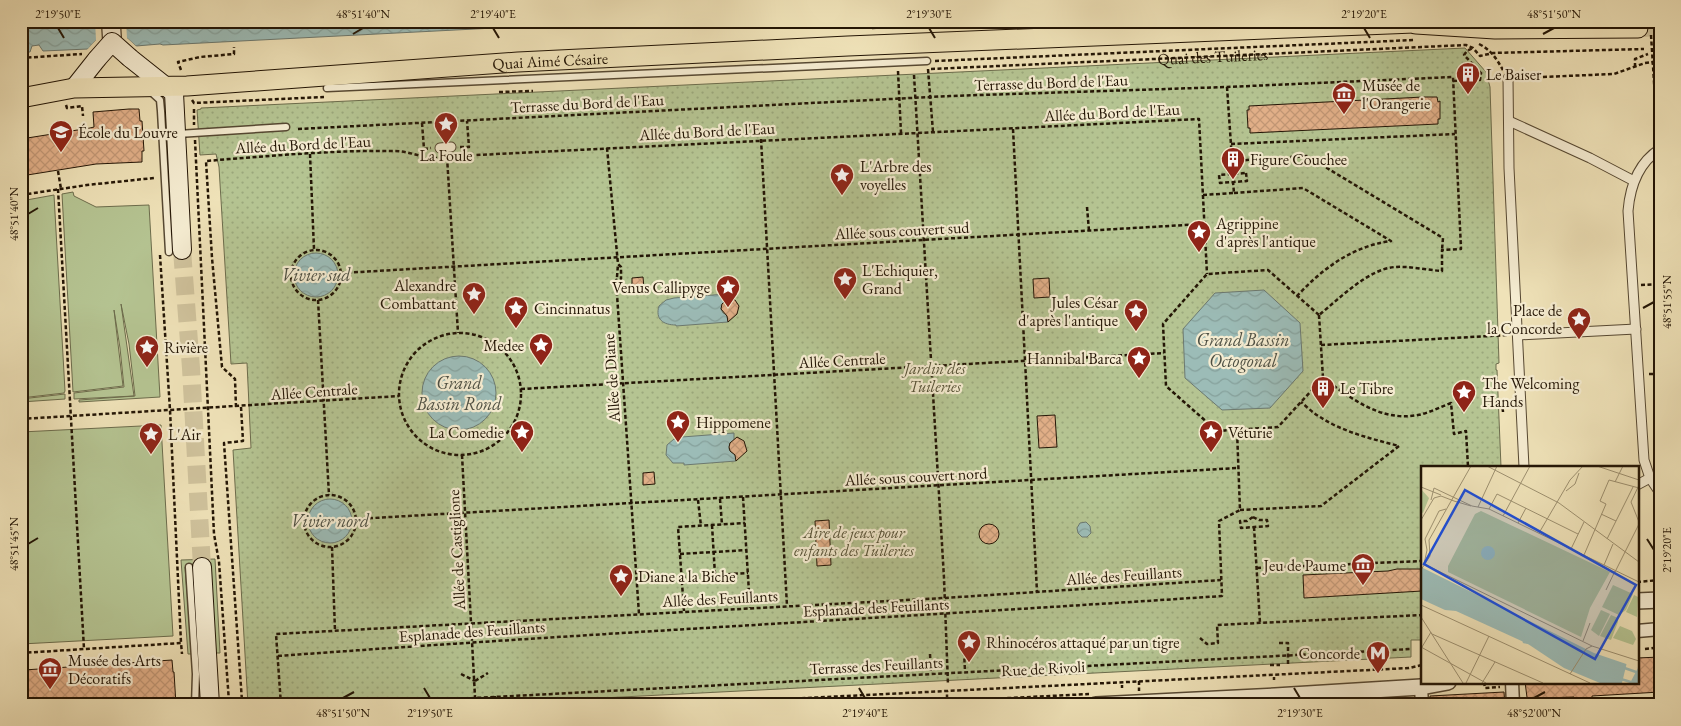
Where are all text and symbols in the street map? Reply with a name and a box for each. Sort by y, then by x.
text: 2°19'50"E [35,6,81,22]
text: 48°51'40"N [336,6,390,22]
text: 2°19'40"E [470,6,516,22]
text: 2°19'30"E [906,6,952,22]
text: 2°19'20"E [1341,6,1387,22]
text: 48°51'50"N [1527,6,1581,22]
street label: Quai des Tuileries [1157,44,1269,70]
street label: Quai Aimé Césaire [492,48,609,75]
building icon: Le Baiser [1455,61,1481,95]
place label: Le Baiser [1486,64,1542,85]
street label: Terrasse du Bord de l'Eau [974,69,1129,96]
place label: Musée de l'Orangerie [1362,75,1430,114]
museum icon: Musée de l'Orangerie [1331,81,1357,115]
street label: Terrasse du Bord de l'Eau [510,89,665,118]
street label: Allée du Bord de l'Eau [1043,98,1181,127]
place icon: La Foule [433,111,459,145]
street label: Allée du Bord de l'Eau [638,117,776,146]
school or university icon: École du Louvre [48,119,74,153]
place label: École du Louvre [78,122,178,143]
street label: Allée du Bord de l'Eau [234,130,372,159]
place label: La Foule [419,145,473,166]
building icon: Figure Couchee [1220,146,1246,180]
place label: Figure Couchee [1250,149,1347,170]
place label: L'Arbre des voyelles [860,156,932,195]
place icon: L'Arbre des voyelles [829,162,855,196]
text: 48°51'40"N [6,187,22,241]
place label: Agrippine d'après l'antique [1215,213,1316,252]
street label: Allée sous couvert sud [833,216,971,245]
place icon: Agrippine d'après l'antique [1186,219,1212,253]
place label: L'Echiquier, Grand [862,260,938,299]
water label: Vivier sud [281,263,351,286]
place icon: L'Echiquier, Grand [832,266,858,300]
place icon: Venus Callipyge [715,274,741,308]
place label: Alexandre Combattant [380,275,456,314]
text: 48°51'55"N [1659,275,1675,329]
place label: Venus Callipyge [612,277,710,298]
place icon: Alexandre Combattant [461,281,487,315]
place label: Jules César d'après l'antique [1018,292,1119,331]
place icon: Cincinnatus [503,295,529,329]
place label: Cincinnatus [534,298,610,319]
place icon: Jules César d'après l'antique [1123,298,1149,332]
place label: Place de la Concorde [1487,300,1562,339]
place icon: Place de la Concorde [1566,306,1592,340]
water label: Grand Bassin Octogonal [1197,328,1289,373]
place icon: Medee [528,332,554,366]
street label: Allée de Diane [598,333,625,424]
place icon: Rivière [134,334,160,368]
place label: Medee [483,335,524,356]
place label: Rivière [164,337,208,358]
place icon: Hannibal Barca [1126,345,1152,379]
street label: Allée Centrale [797,348,886,373]
place label: Hannibal Barca [1027,348,1123,369]
park label: Jardin des Tuileries [902,358,966,397]
water label: Grand Bassin Rond [415,371,502,415]
place label: The Welcoming Hands [1482,373,1580,412]
building icon: Le Tibre [1310,375,1336,409]
street label: Allée Centrale [269,378,358,405]
place label: Le Tibre [1340,378,1393,399]
place icon: The Welcoming Hands [1451,379,1477,413]
place icon: Hippomene [665,409,691,443]
place label: Hippomene [696,412,771,433]
place icon: La Comedie [509,419,535,453]
place icon: Véturie [1198,419,1224,453]
place icon: L'Air [138,421,164,455]
place label: La Comedie [429,422,504,443]
place label: Véturie [1228,422,1272,443]
place label: L'Air [168,424,202,445]
street label: Allée sous couvert nord [843,462,989,491]
inset map [1421,466,1638,684]
street label: Allée de Castiglione [443,489,470,612]
water label: Vivier nord [291,509,370,532]
text: 48°51'45"N [6,517,22,571]
park label: Aire de jeux pour enfants des Tuileries [794,522,915,561]
text: 2°19'20"E [1659,527,1675,573]
museum icon: Jeu de Paume [1350,552,1376,586]
place label: Jeu de Paume [1262,555,1346,576]
street label: Allée des Feuillants [1064,561,1183,590]
place icon: Diane a la Biche [608,563,634,597]
place label: Diane a la Biche [638,566,736,587]
street label: Allée des Feuillants [661,585,778,612]
street label: Esplanade des Feuillants [802,593,950,622]
street label: Esplanade des Feuillants [398,616,546,647]
place icon: Rhinocéros attaqué par un tigre [956,629,982,663]
place label: Rhinocéros attaqué par un tigre [986,632,1180,653]
metro station icon: Concorde [1365,640,1391,674]
place label: Concorde [1298,643,1360,664]
place label: Musée des Arts Décoratifs [68,650,161,689]
street label: Terrasse des Feuillants [809,652,943,679]
museum icon: Musée des Arts Décoratifs [37,656,63,690]
street label: Rue de Rivoli [1000,656,1086,681]
text: 48°51'50"N [316,705,370,721]
text: 2°19'50"E [407,705,453,721]
text: 2°19'40"E [842,705,888,721]
text: 2°19'30"E [1277,705,1323,721]
text: 48°52'00"N [1507,705,1561,721]

